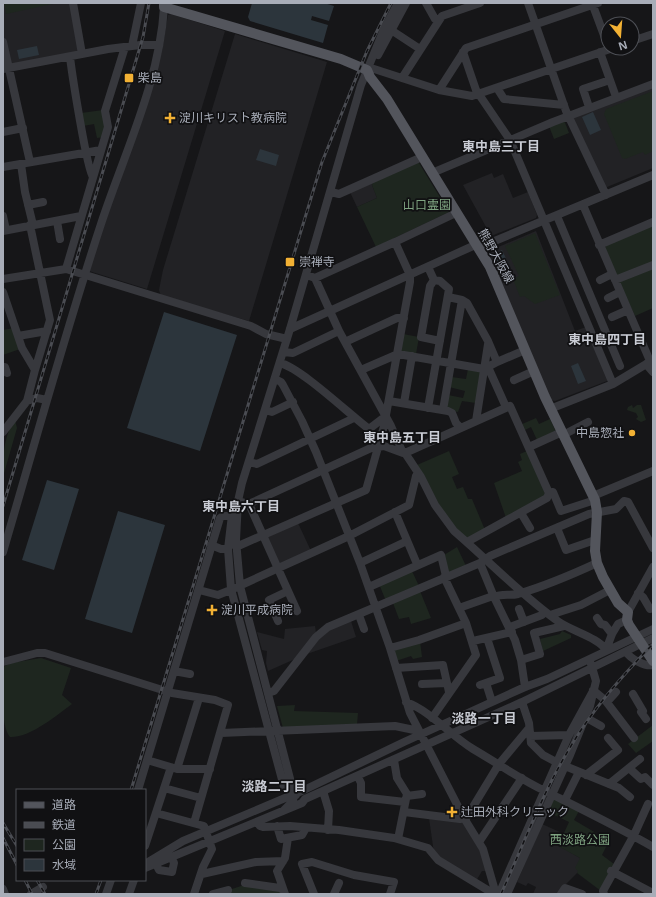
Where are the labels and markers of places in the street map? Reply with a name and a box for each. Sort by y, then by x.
place label: 柴島 [138,69,162,86]
marker: 柴島 [123,72,135,84]
place label: 淀川キリスト教病院 [179,109,287,126]
marker: 淀川キリスト教病院 [164,112,176,124]
place label: 崇禅寺 [299,253,335,270]
marker: 崇禅寺 [284,256,296,268]
place label: 中島惣社 [576,424,624,441]
marker: 中島惣社 [627,428,637,438]
place label: 淀川平成病院 [221,601,293,618]
marker: 淀川平成病院 [206,604,218,616]
place label: 辻田外科クリニック [461,803,569,820]
marker: 辻田外科クリニック [446,806,458,818]

